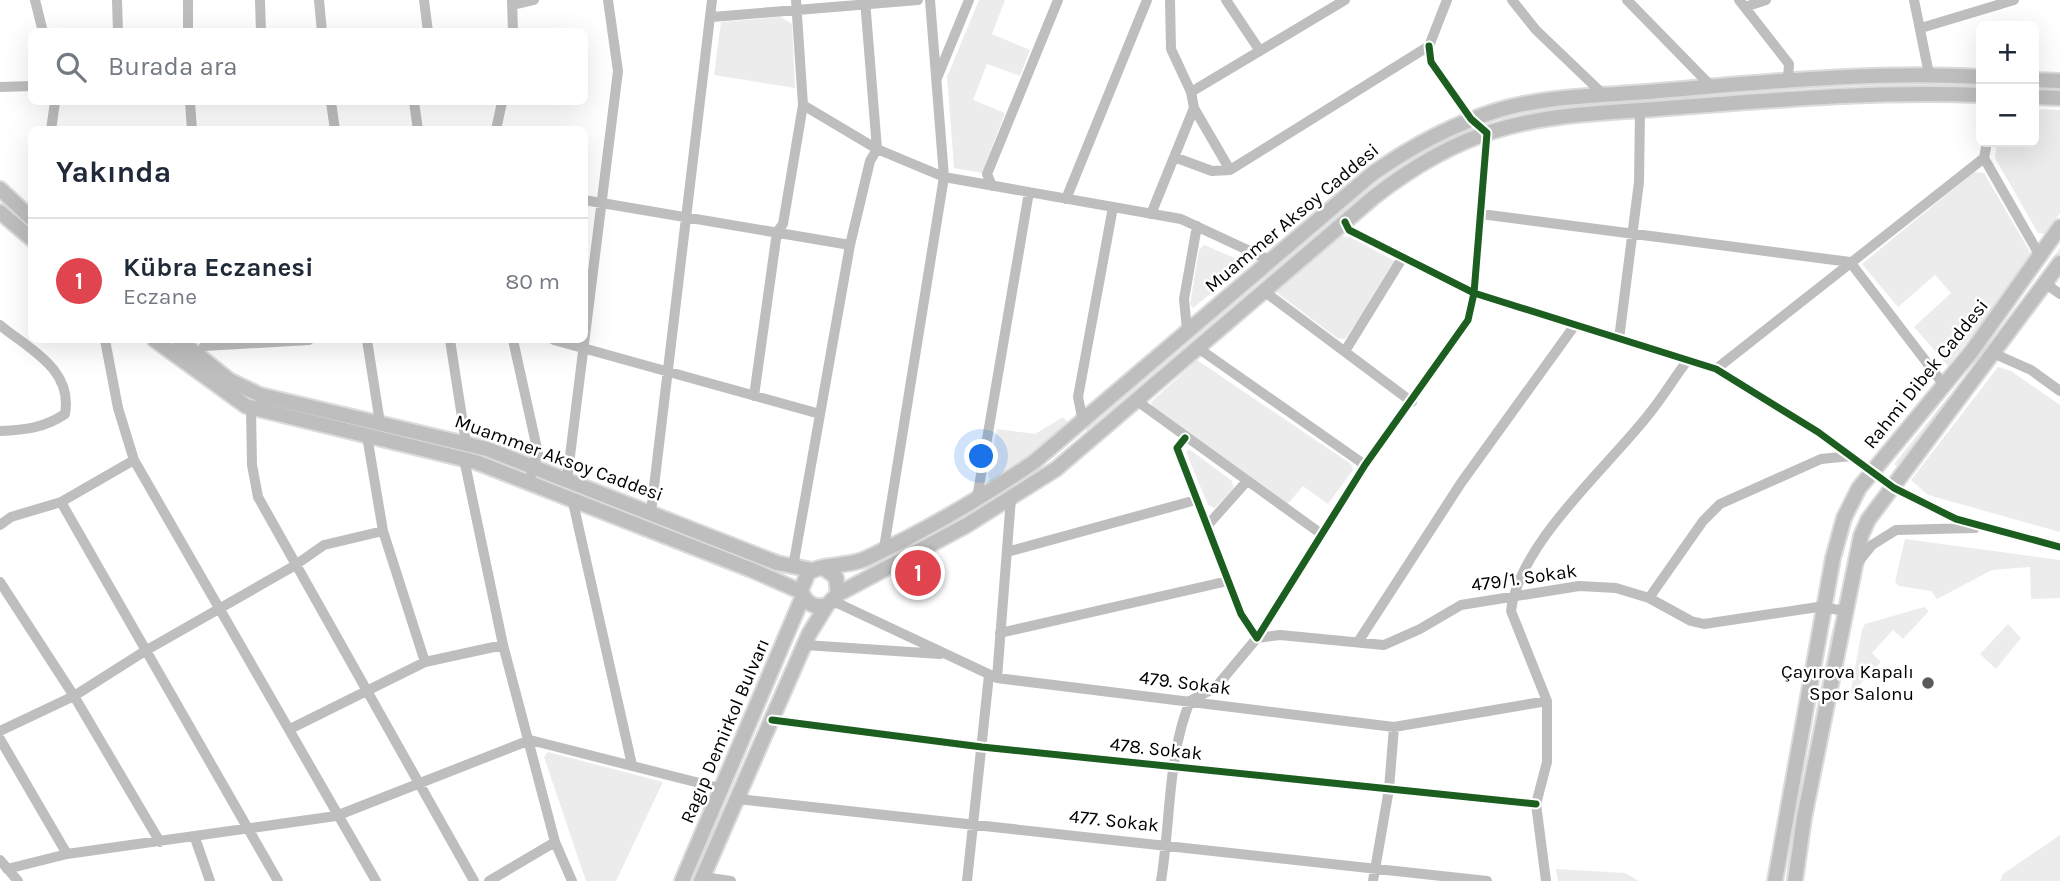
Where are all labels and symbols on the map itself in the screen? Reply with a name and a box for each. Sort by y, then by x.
street label: Muammer Aksoy Caddesi [1201,139,1383,297]
street label: Rahmi Dibek Caddesi [1859,295,1993,453]
street label: Muammer Aksoy Caddesi [452,410,666,506]
your location [964,439,998,473]
pin: 1 [895,547,941,599]
street label: 479/1. Sokak [1470,560,1579,596]
street label: Ragıp Demirkol Bulvarı [676,635,774,827]
place label: Çayırova Kapalı Spor Salonu [1781,661,1914,705]
street label: 479. Sokak [1138,666,1232,700]
marker: Çayırova Kapalı Spor Salonu [1920,675,1936,691]
street label: 478. Sokak [1109,733,1204,765]
street label: 477. Sokak [1068,805,1160,837]

